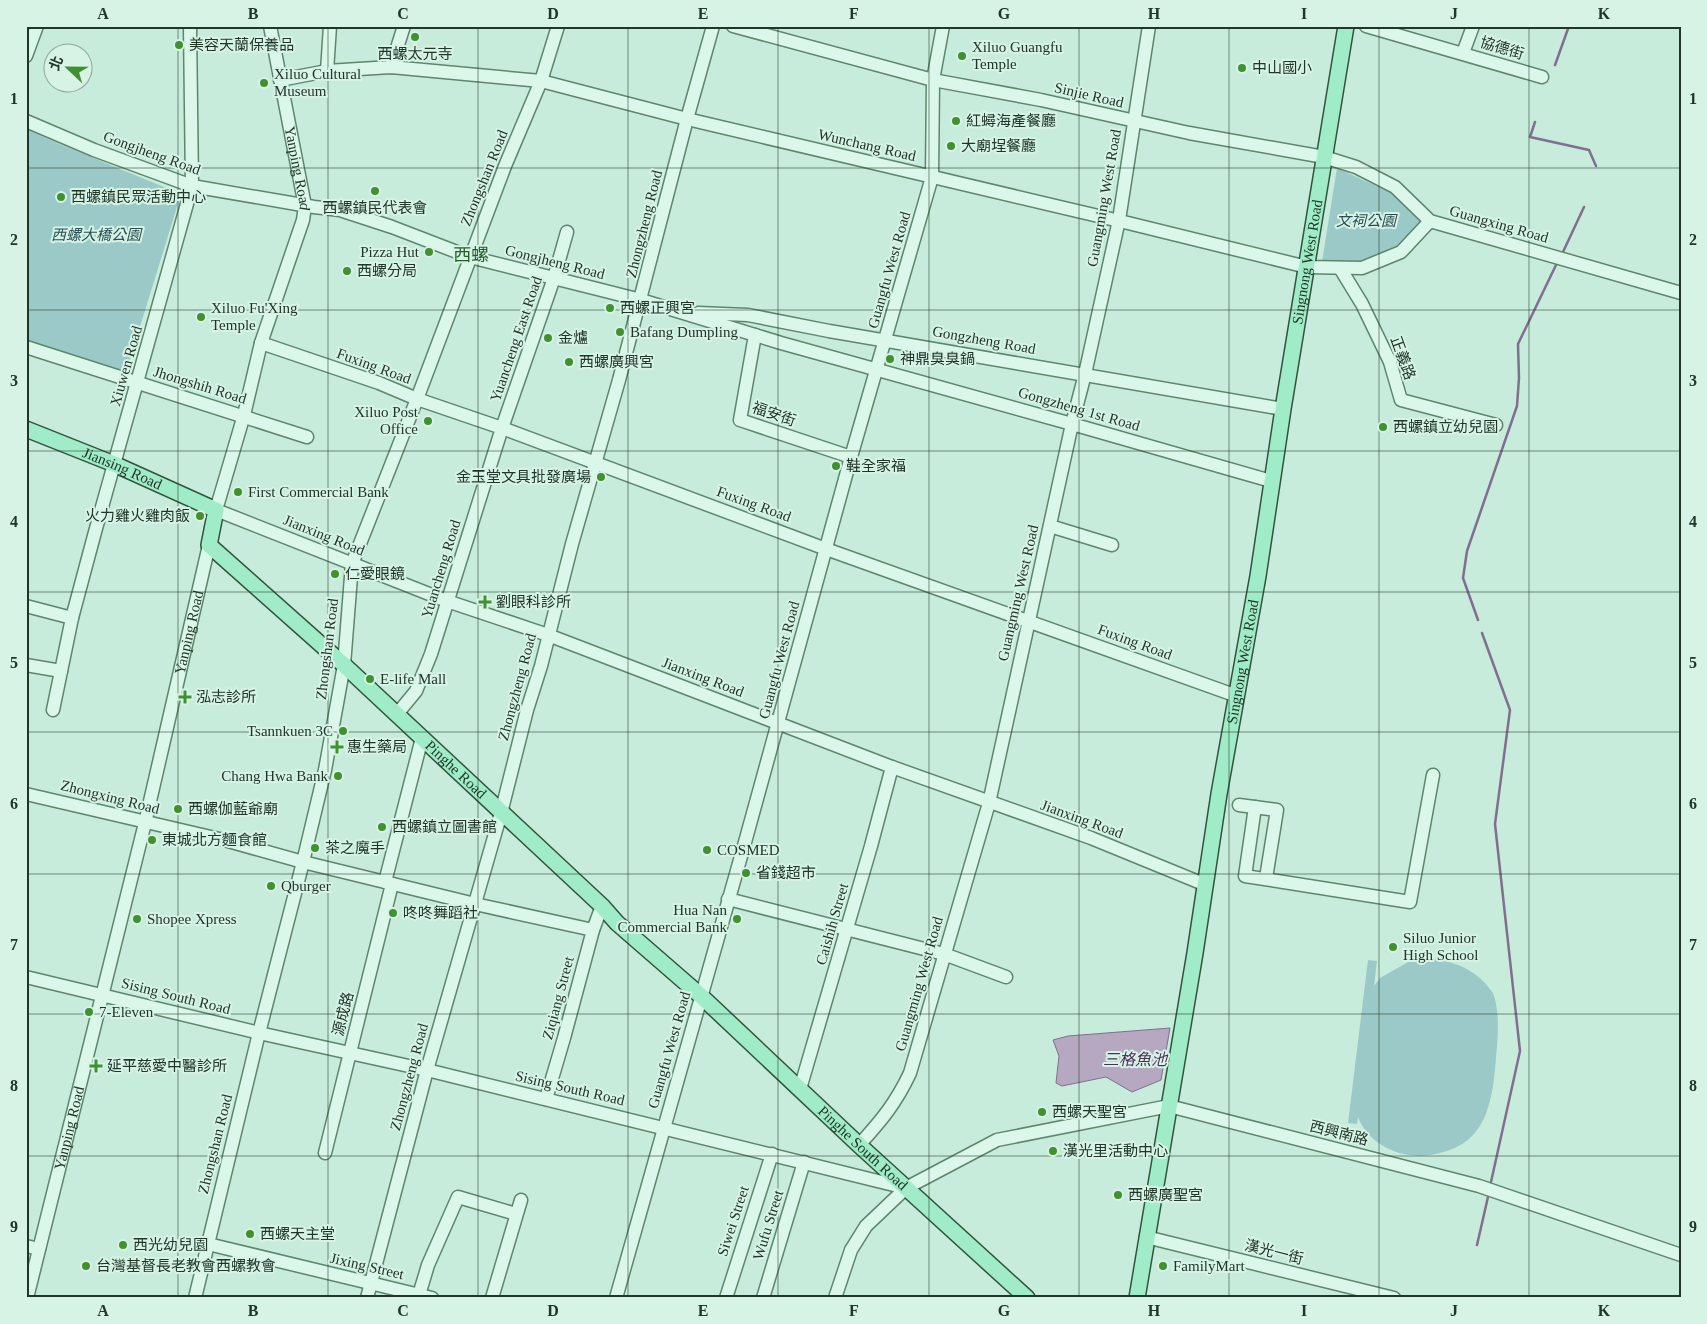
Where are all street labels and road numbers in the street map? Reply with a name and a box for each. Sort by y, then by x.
street label: 協德街 [1478,33,1526,62]
street label: Sinjie Road [1053,79,1126,111]
street label: Yanping Road [282,125,313,212]
street label: Wunchang Road [817,126,918,164]
street label: Zhongshan Road [457,127,511,228]
street label: Gongjheng Road [101,128,203,178]
street label: Guangming West Road [1084,128,1124,268]
street label: Zhongzheng Road [623,168,665,279]
street label: Singnong West Road [1289,198,1325,325]
street label: Guangxing Road [1448,202,1551,246]
street label: Guangfu West Road [865,209,914,330]
street label: Gongjheng Road [504,242,607,282]
street label: Yuancheng East Road [487,274,545,404]
street label: Xiuwen Road [107,323,145,408]
street label: Gongzheng Road [931,323,1037,357]
street label: 正義路 [1388,334,1418,382]
street label: Fuxing Road [335,345,414,387]
street label: Jhongshih Road [152,363,249,407]
street label: Gongzheng 1st Road [1016,384,1142,434]
street label: 福安街 [750,399,798,429]
street label: Jiansing Road [80,444,165,493]
street label: Fuxing Road [715,483,794,525]
street label: Jianxing Road [281,511,367,559]
street label: Yuancheng Road [418,517,464,620]
street label: Guangming West Road [995,523,1042,663]
street label: Yanping Road [171,588,206,676]
street label: Zhongshan Road [313,597,341,701]
street label: Singnong West Road [1224,598,1262,725]
street label: Guangfu West Road [756,599,803,721]
street label: Fuxing Road [1096,621,1175,663]
street label: Zhongzheng Road [495,631,539,742]
street label: Jianxing Road [660,654,747,700]
street label: Pinghe Road [422,737,490,802]
street label: Zhongxing Road [59,777,162,817]
street label: Jianxing Road [1039,797,1126,841]
street label: Caishih Street [813,880,852,967]
street label: Guangming West Road [892,914,946,1053]
street label: Ziqiang Street [539,954,577,1041]
street label: Sising South Road [120,975,233,1017]
street label: Guangfu West Road [645,989,694,1110]
street label: 源成路 [330,990,356,1038]
street label: Zhongzheng Road [387,1021,431,1132]
street label: Sising South Road [514,1068,627,1108]
street label: Yanping Road [51,1084,87,1172]
street label: Zhongshan Road [195,1092,235,1195]
street label: Pinghe South Road [815,1103,911,1194]
street label: 西興南路 [1308,1118,1370,1148]
street label: Siwei Street [714,1183,752,1258]
street label: Wufu Street [750,1187,786,1262]
street label: 漢光一街 [1243,1237,1305,1267]
street label: Jixing Street [328,1250,406,1282]

